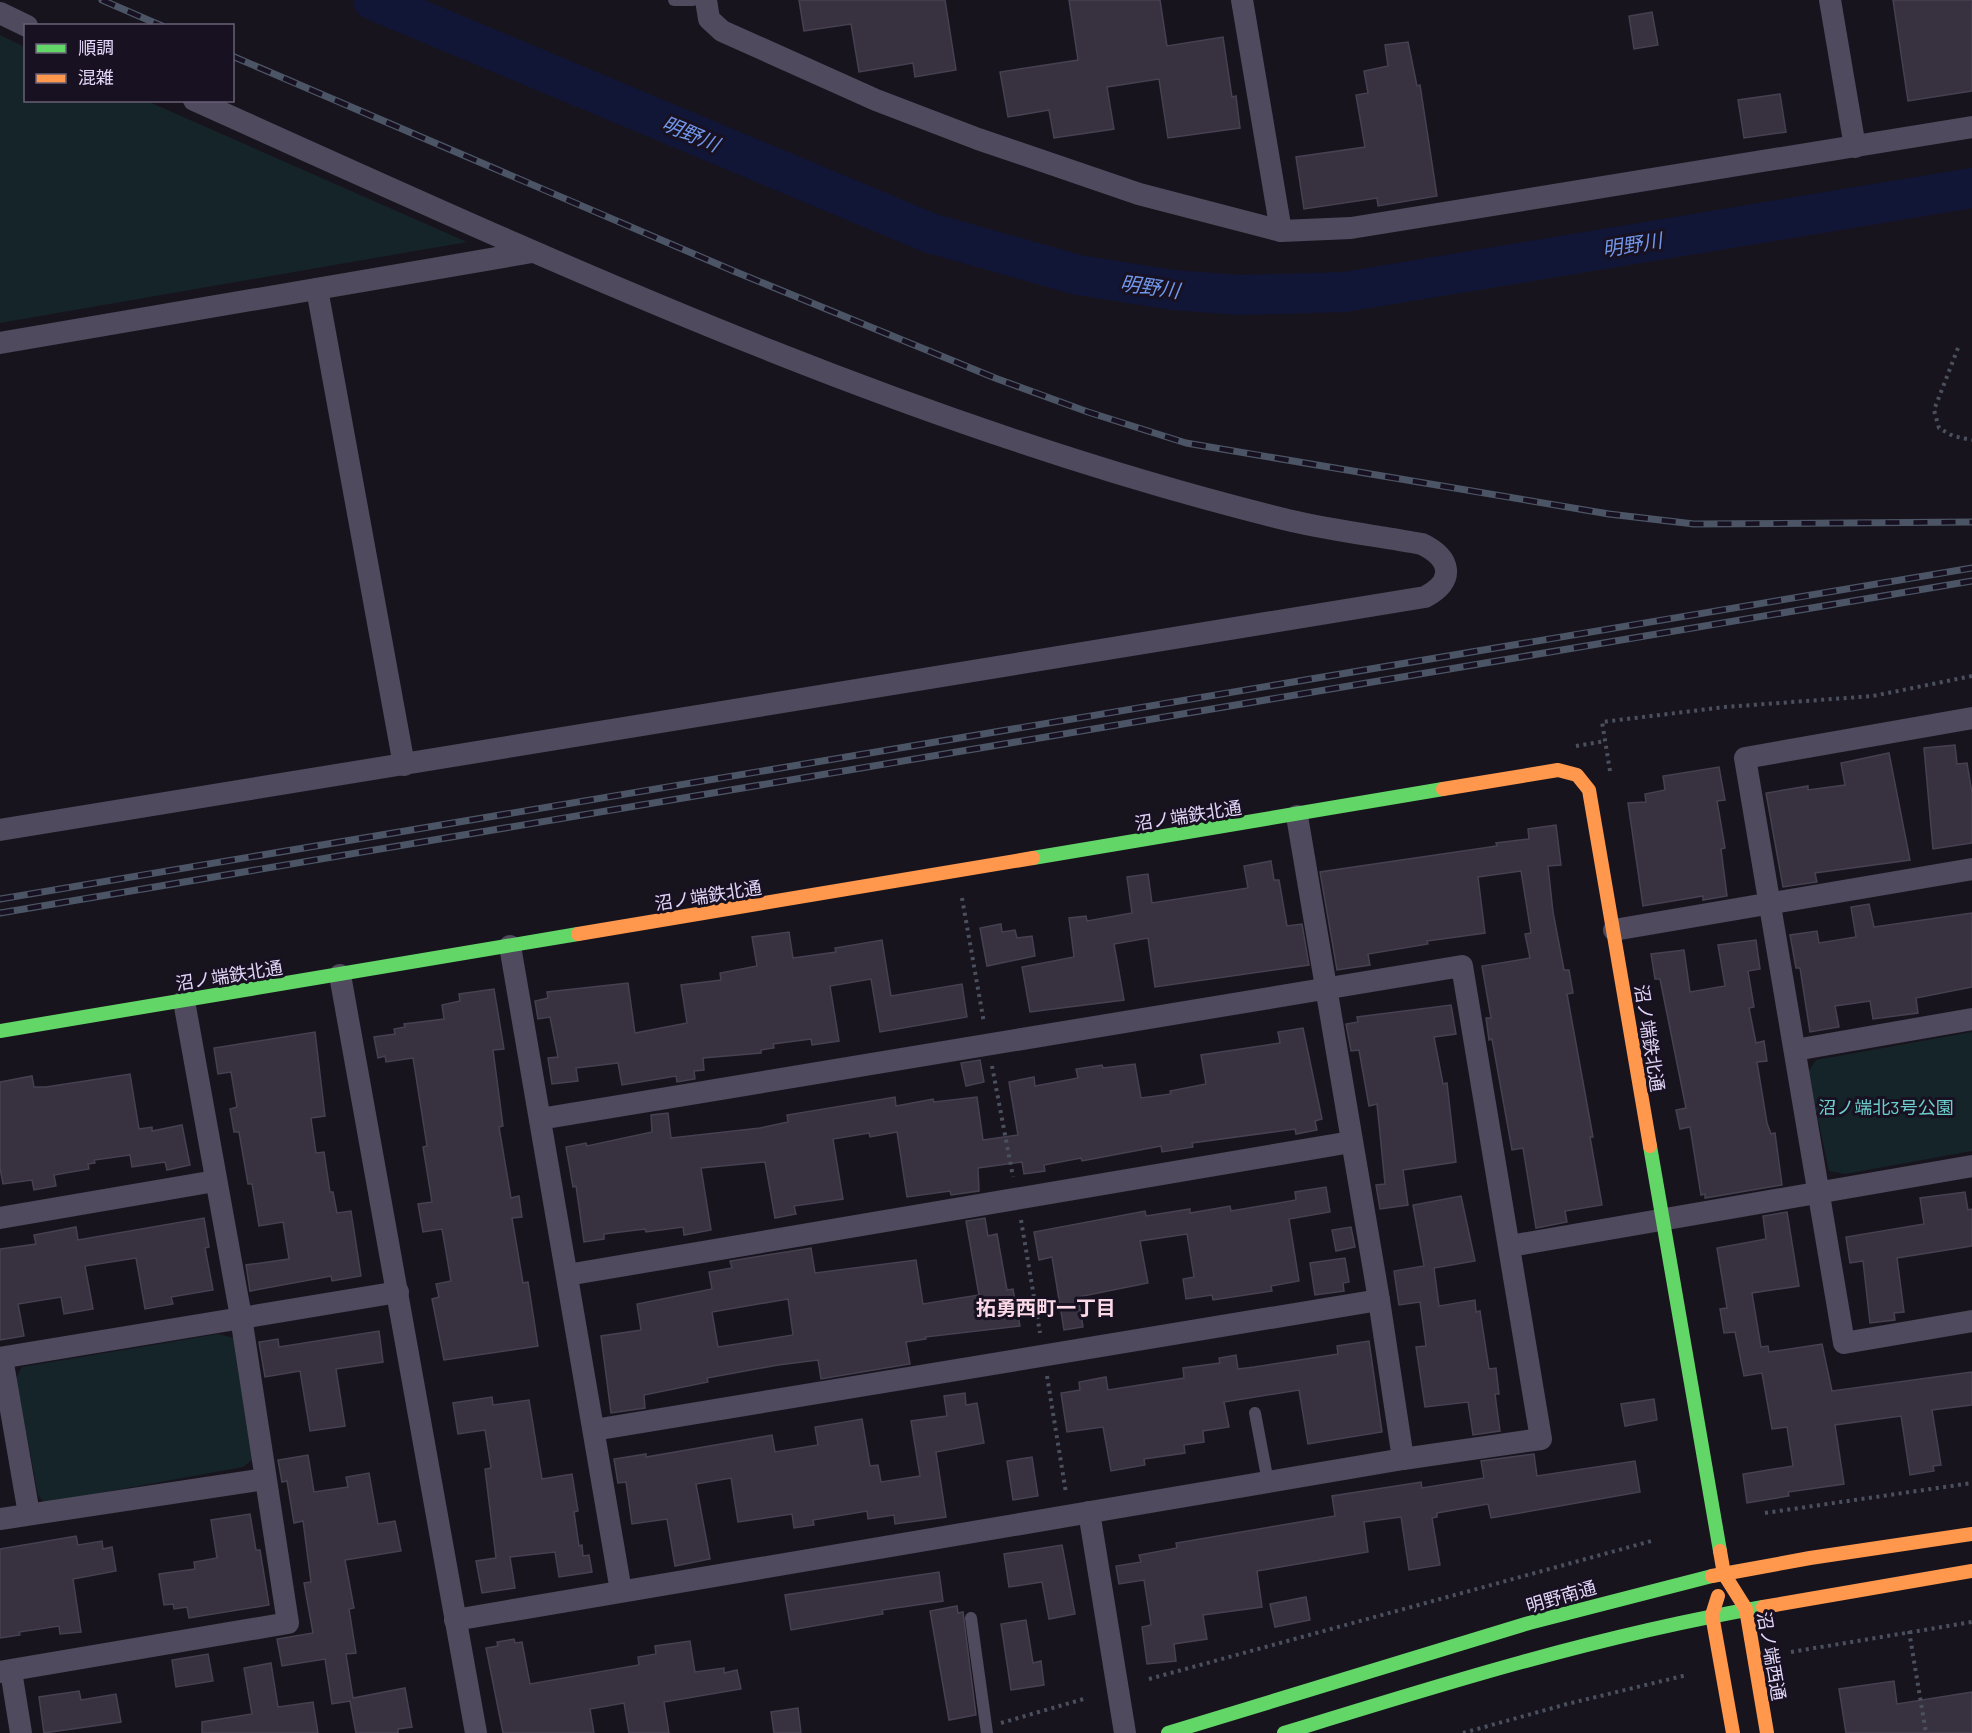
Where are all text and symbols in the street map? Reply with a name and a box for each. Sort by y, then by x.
legend [24,24,234,102]
text: 順調 [78,36,114,58]
text: 混雑 [78,66,114,88]
water label: 明野川 [659,110,725,157]
water label: 明野川 [1600,227,1665,261]
water label: 明野川 [1119,270,1183,302]
street label: 沼ノ端鉄北通 [1133,796,1243,834]
street label: 沼ノ端鉄北通 [653,876,763,914]
street label: 沼ノ端鉄北通 [174,956,284,994]
street label: 沼ノ端鉄北通 [1631,983,1669,1093]
park label: 沼ノ端北3号公園 [1818,1096,1954,1118]
district label: 拓勇西町一丁目 [976,1295,1116,1319]
street label: 明野南通 [1523,1576,1599,1616]
street label: 沼ノ端西通 [1753,1610,1791,1702]

